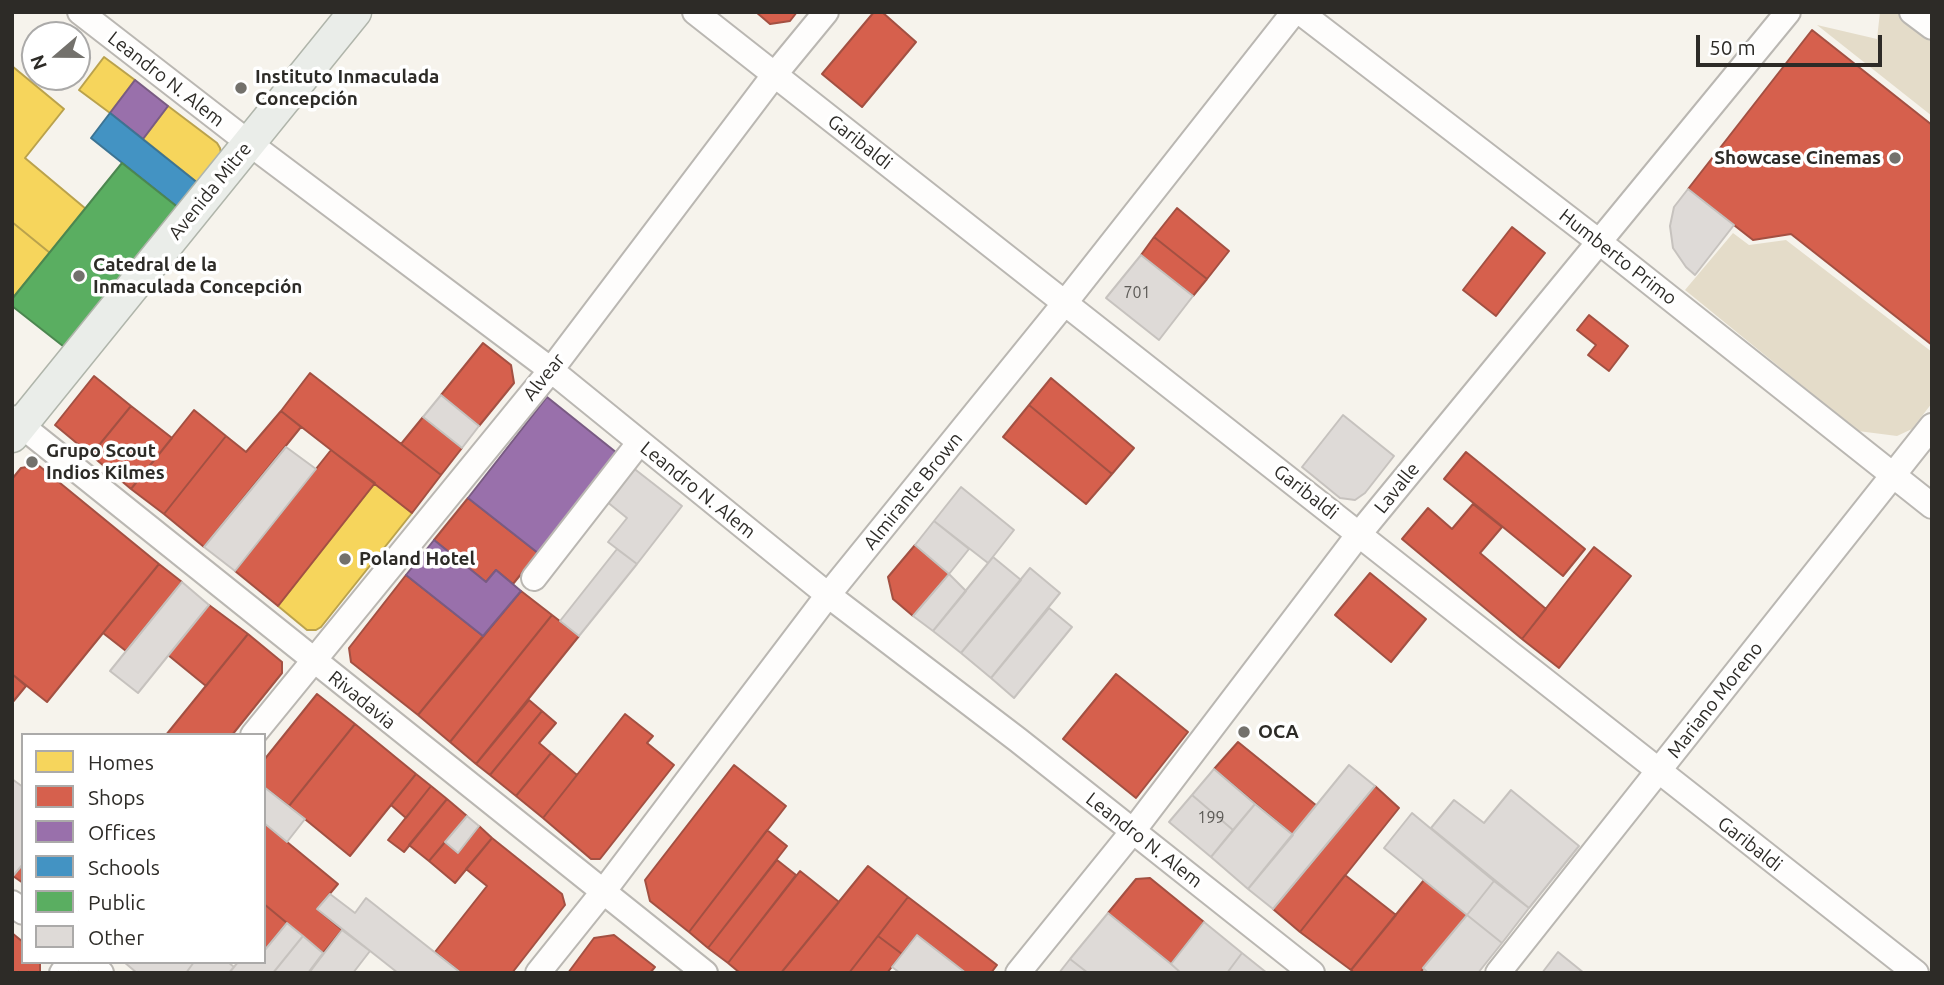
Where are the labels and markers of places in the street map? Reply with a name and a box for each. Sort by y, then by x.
place label: Instituto Inmaculada Concepción [255,66,439,110]
marker: Instituto Inmaculada Concepción [233,80,249,96]
place label: Showcase Cinemas [1714,147,1881,169]
marker: Showcase Cinemas [1887,150,1903,166]
place label: Catedral de la Inmaculada Concepción [93,254,302,298]
marker: Catedral de la Inmaculada Concepción [71,268,87,284]
place label: Grupo Scout Indios Kilmes [46,440,165,484]
marker: Grupo Scout Indios Kilmes [24,454,40,470]
place label: Poland Hotel [359,548,475,570]
marker: Poland Hotel [337,551,353,567]
place label: OCA [1258,721,1299,743]
marker: OCA [1236,724,1252,740]

